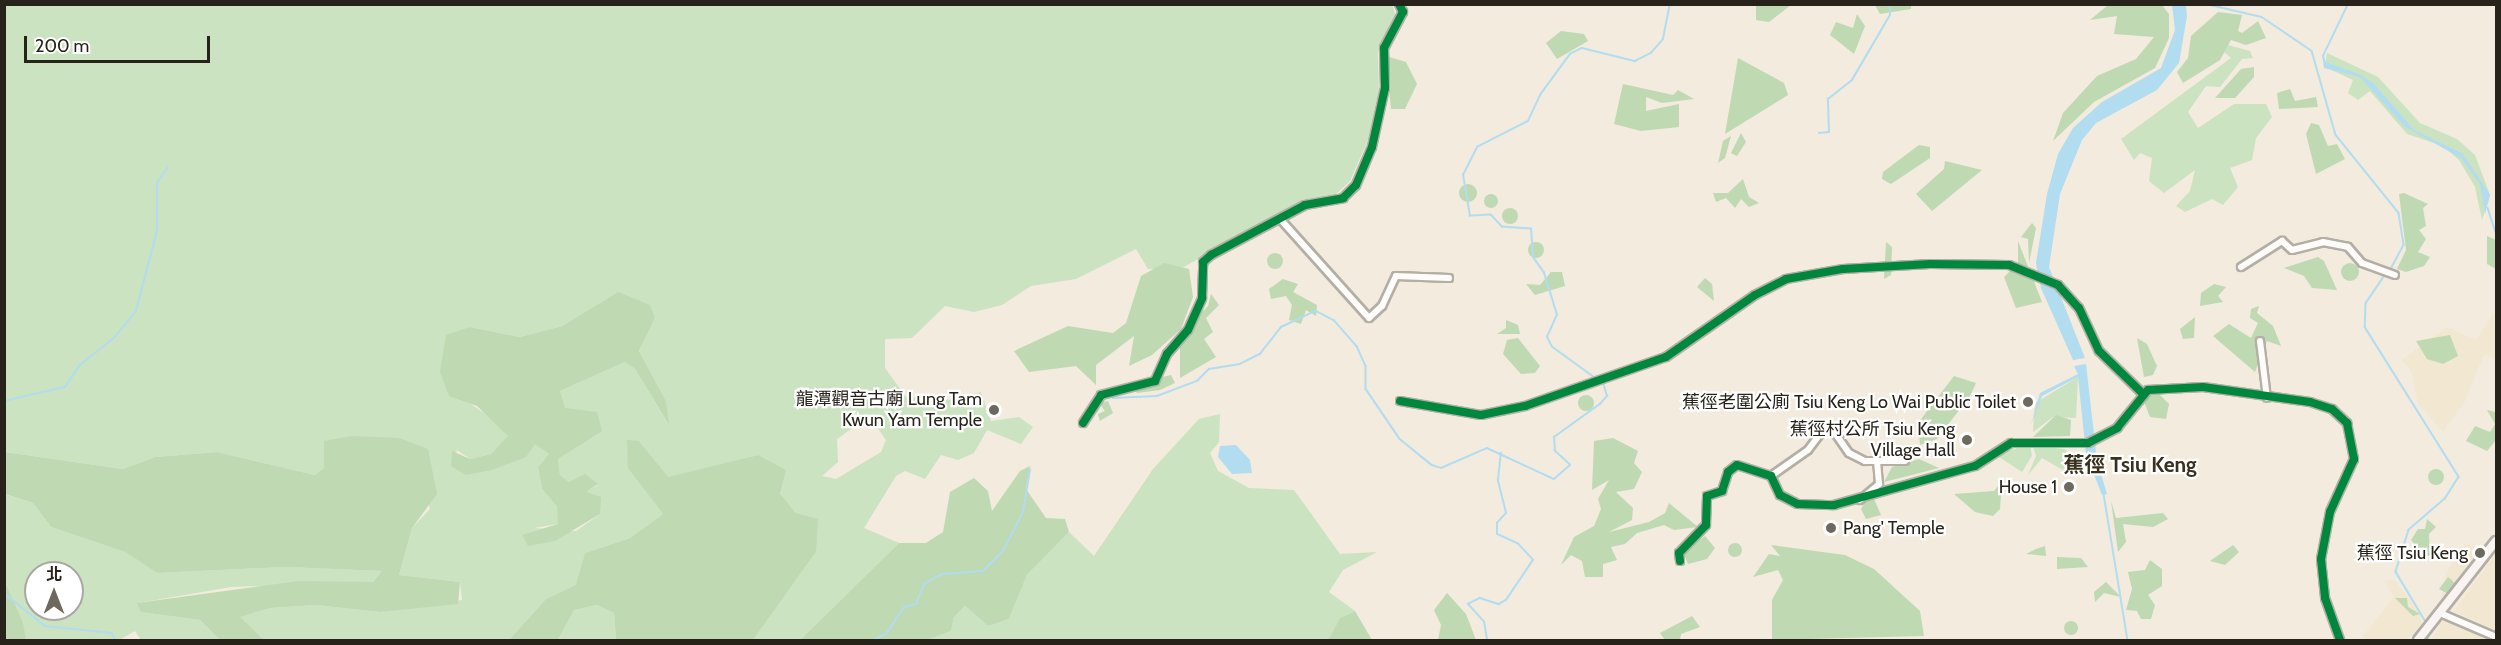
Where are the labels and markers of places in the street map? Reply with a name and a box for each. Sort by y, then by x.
place label: 龍潭觀音古廟 Lung Tam Kwun Yam Temple [796,389,982,432]
place label: 蕉徑老圍公廁 Tsiu Keng Lo Wai Public Toilet [1682,391,2016,413]
marker: 蕉徑老圍公廁 Tsiu Keng Lo Wai Public Toilet [2021,395,2035,409]
marker: 龍潭觀音古廟 Lung Tam Kwun Yam Temple [987,403,1001,417]
place label: 蕉徑村公所 Tsiu Keng Village Hall [1790,419,1955,462]
marker: 蕉徑村公所 Tsiu Keng Village Hall [1960,433,1974,447]
place label: House 1 [1999,476,2057,498]
marker: House 1 [2062,480,2076,494]
place label: Pang' Temple [1843,517,1944,539]
marker: Pang' Temple [1824,521,1838,535]
place label: 蕉徑 Tsiu Keng [2357,542,2468,564]
marker: 蕉徑 Tsiu Keng [2473,546,2487,560]

